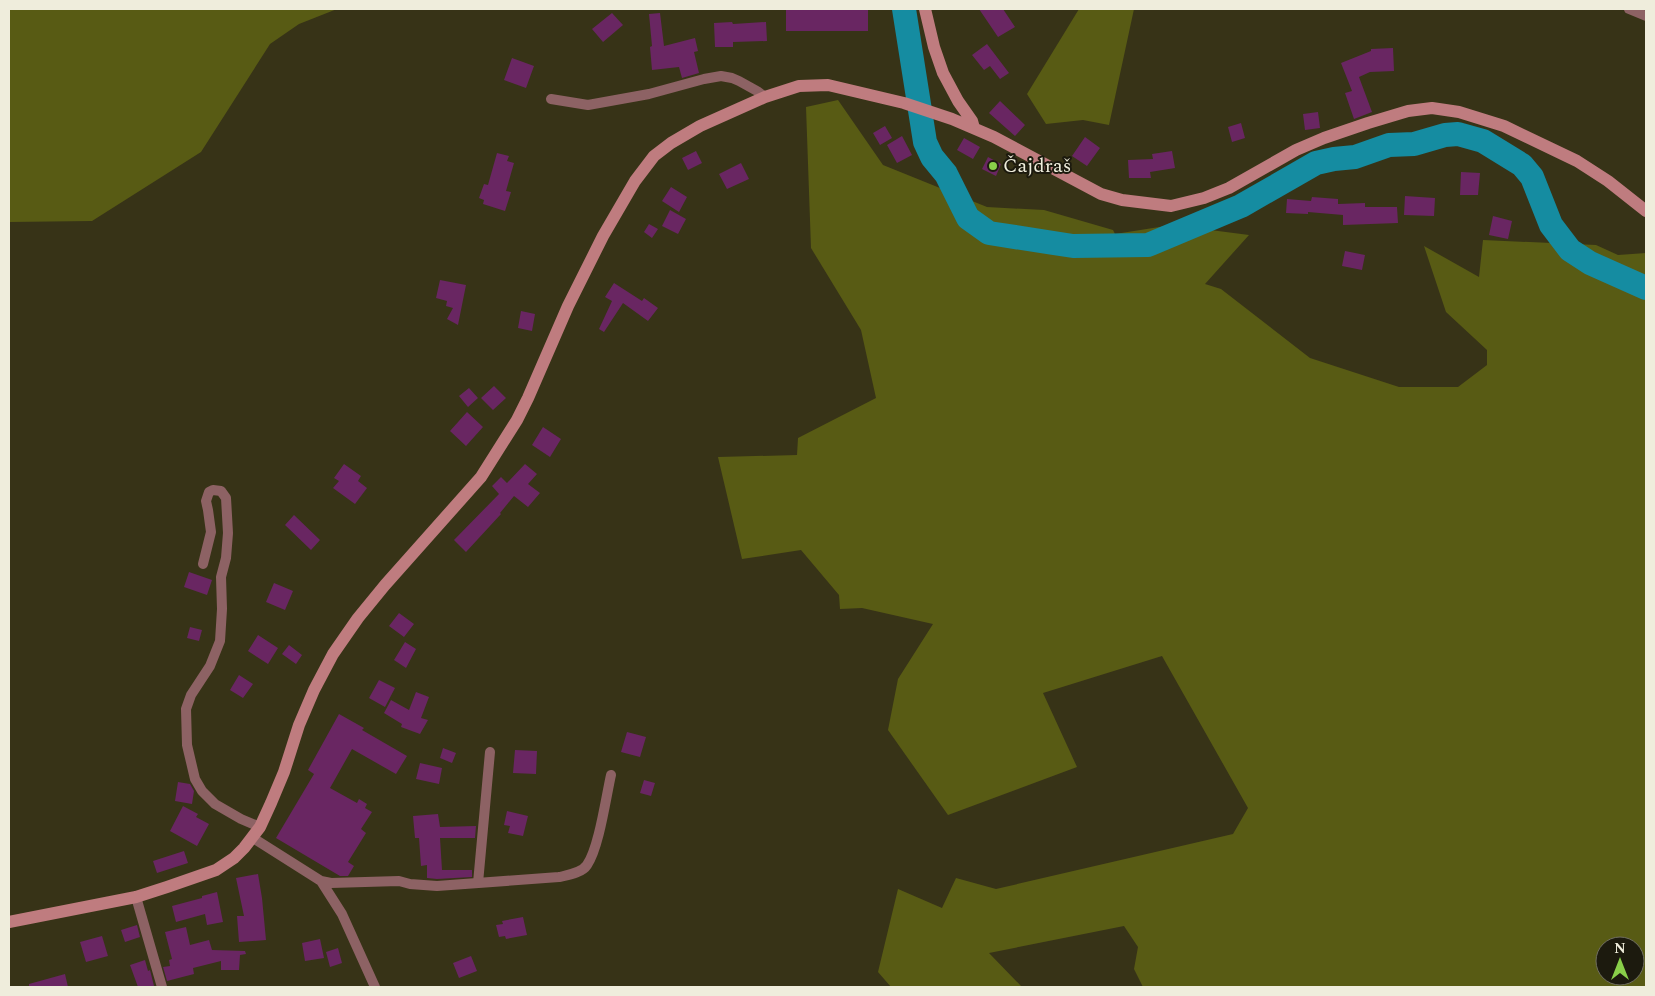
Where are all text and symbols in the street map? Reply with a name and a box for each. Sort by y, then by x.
place label: Čajdraš [1003,151,1071,181]
marker: Čajdraš [987,160,999,172]
north arrow [1595,936,1645,986]
text: N [1614,938,1626,959]

